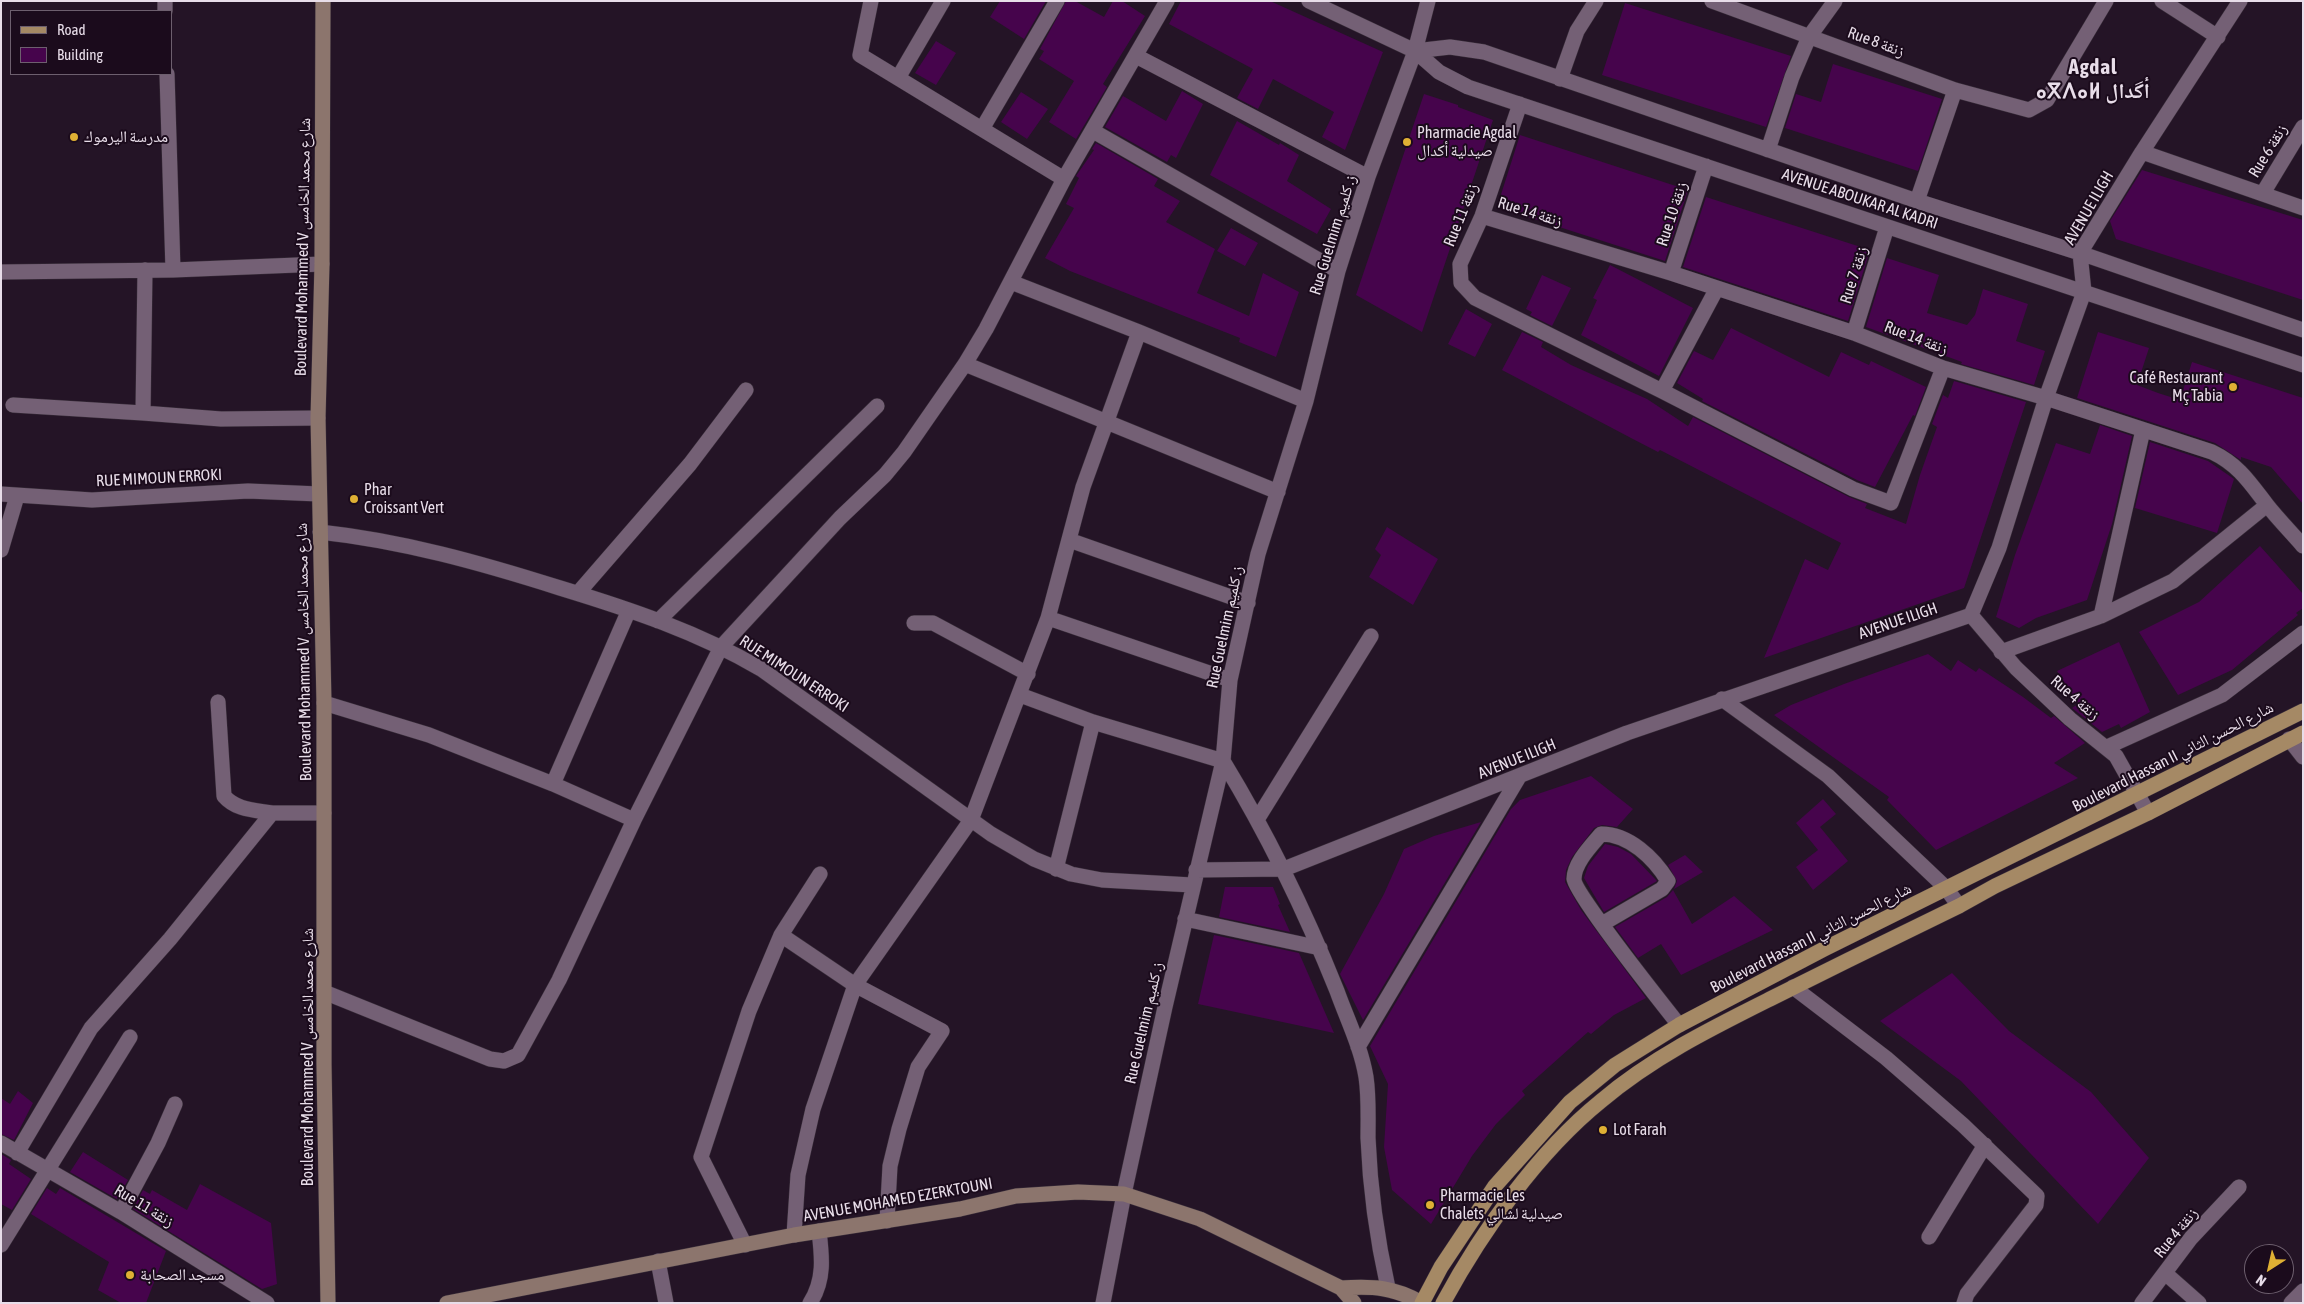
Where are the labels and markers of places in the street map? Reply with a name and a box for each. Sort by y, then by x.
place label: Pharmacie Agdal صيدلية أكدال [1417,123,1516,161]
place label: مدرسة اليرموك [84,127,168,147]
marker: مدرسة اليرموك [68,131,80,143]
marker: Pharmacie Agdal صيدلية أكدال [1401,136,1413,148]
place label: Café Restaurant Mç Tabia [2130,368,2223,406]
marker: Café Restaurant Mç Tabia [2227,381,2239,393]
place label: Phar Croissant Vert [364,480,444,518]
marker: Phar Croissant Vert [348,493,360,505]
place label: Lot Farah [1613,1120,1667,1140]
marker: Lot Farah [1597,1124,1609,1136]
place label: Pharmacie Les Chalets صيدلية لشالي [1440,1186,1563,1224]
marker: Pharmacie Les Chalets صيدلية لشالي [1424,1199,1436,1211]
place label: مسجد الصحابة [140,1265,224,1285]
marker: مسجد الصحابة [124,1269,136,1281]

